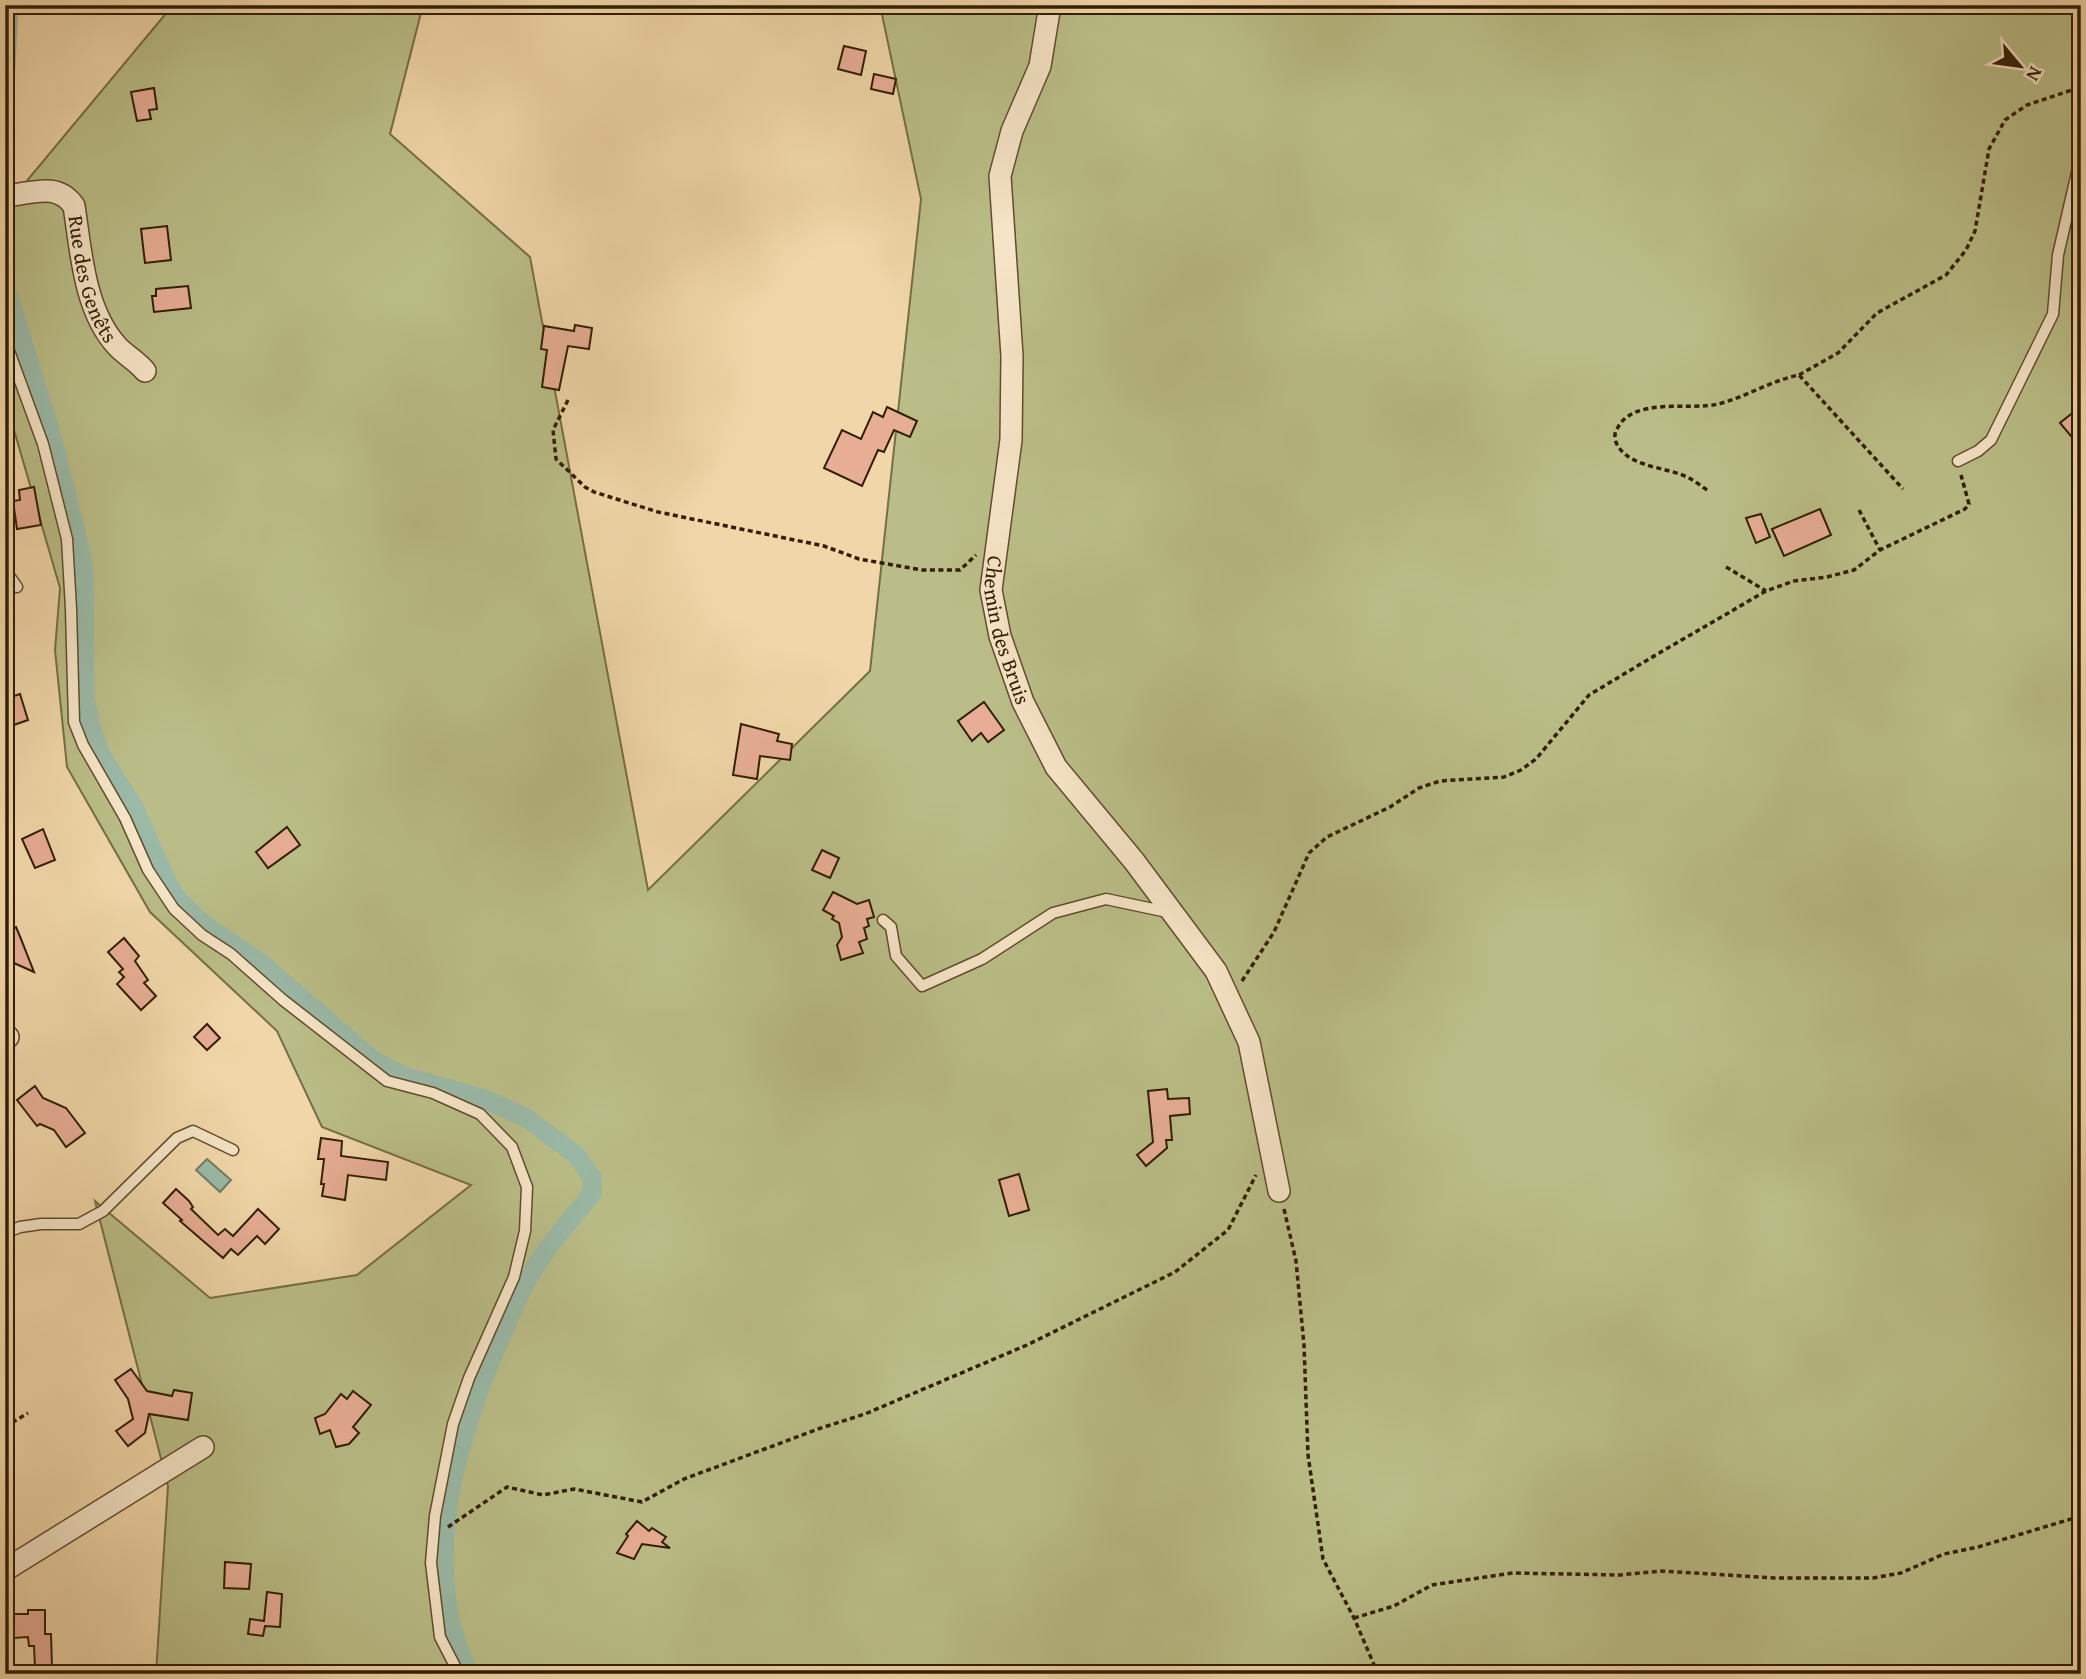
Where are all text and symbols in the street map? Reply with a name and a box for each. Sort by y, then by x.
north arrow [1984,32,2054,102]
text: N [2019,62,2050,87]
street label: Rue des Genêts [61,213,125,349]
street label: Chemin des Bruis [976,554,1039,709]

